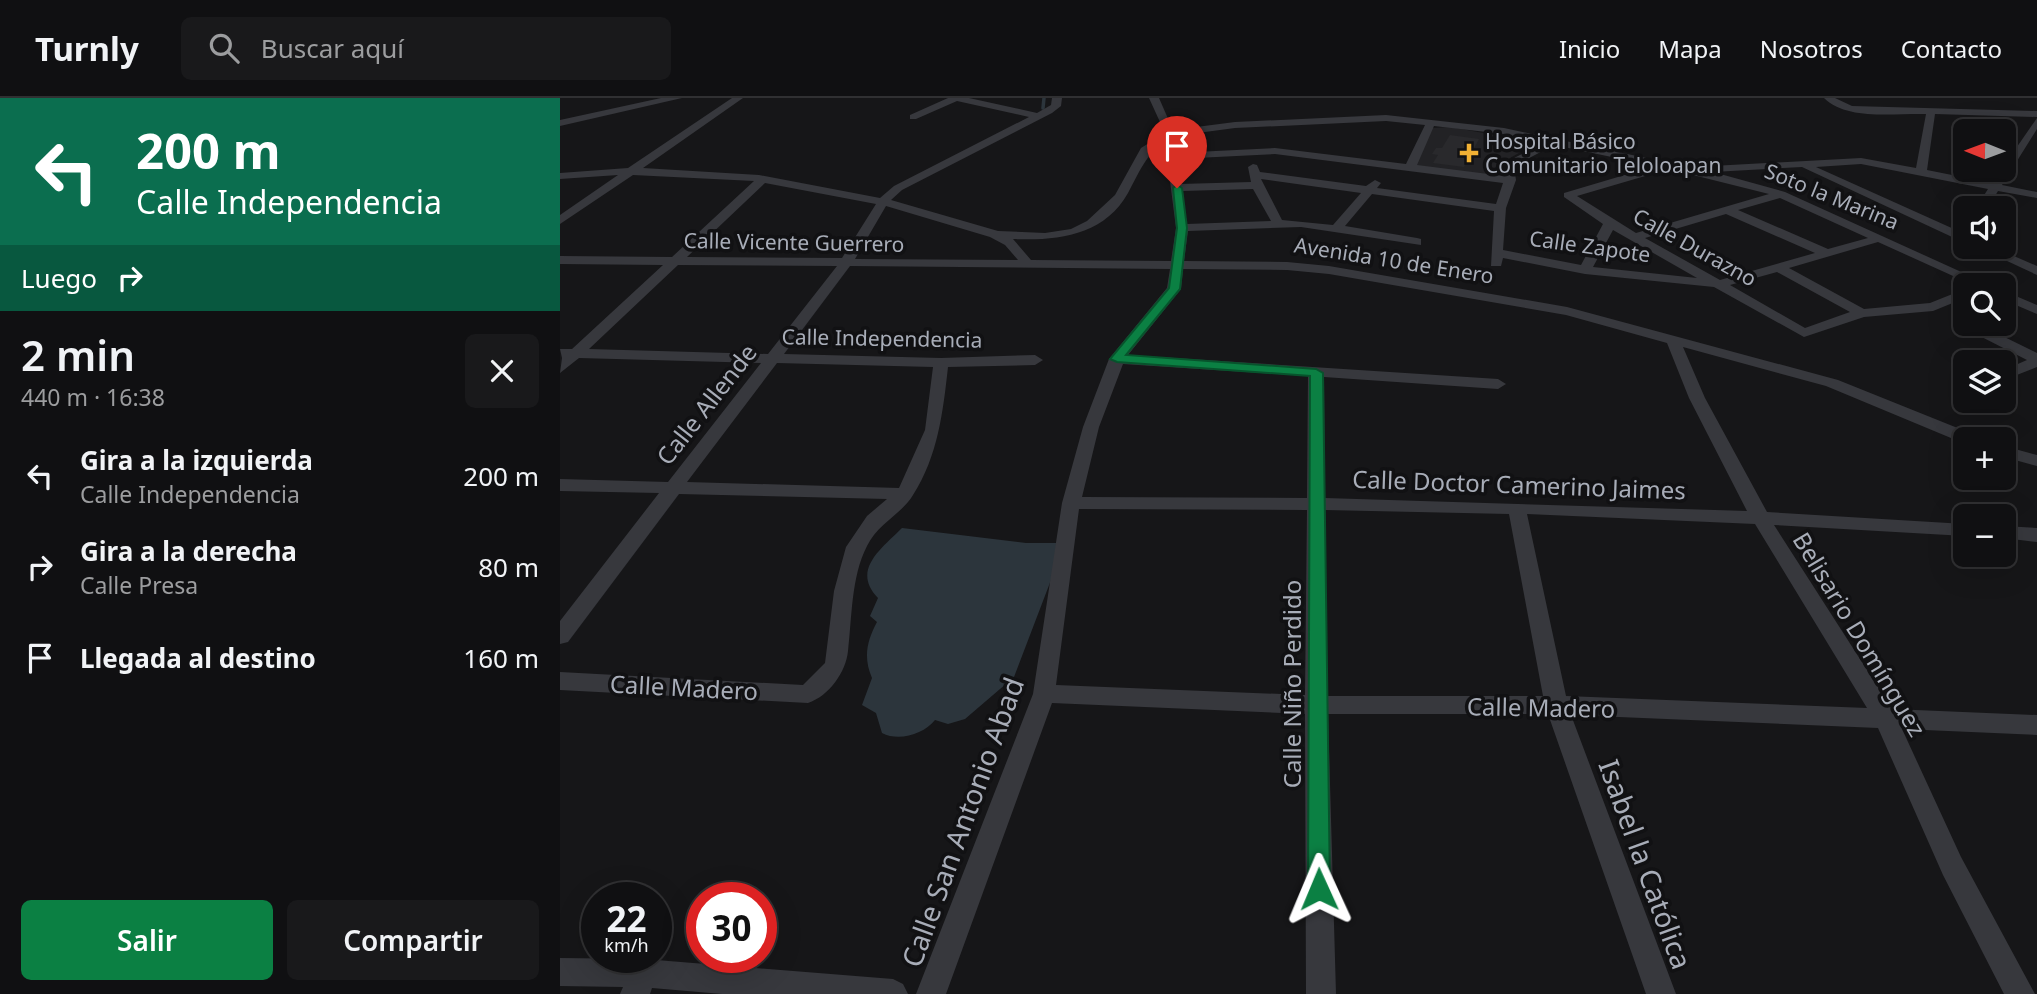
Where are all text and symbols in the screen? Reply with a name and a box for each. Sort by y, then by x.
search box [181,17,671,80]
text: Turnly [35,26,139,71]
icon: search [205,29,243,67]
text: Buscar aquí [261,30,404,66]
text: Inicio [1559,32,1620,65]
text: Mapa [1658,32,1722,65]
text: Nosotros [1760,32,1863,65]
text: Contacto [1901,32,2002,65]
pin [1147,116,1207,188]
text: 200 m [136,117,281,183]
north arrow [1953,119,2016,182]
map controls [1953,119,2016,567]
icon: left [21,126,112,217]
icon: arrive [1158,127,1196,165]
place label: Hospital Básico Comunitario Teloloapan [1485,127,1721,179]
marker: Hospital Básico Comunitario Teloloapan [1459,143,1479,163]
street label: Soto la Marina [1761,156,1903,236]
text: Calle Independencia [136,180,442,223]
button: sound [1953,196,2016,259]
street label: Calle Durazno [1628,202,1762,292]
street label: Calle Zapote [1528,224,1652,268]
street label: Calle Vicente Guerrero [683,226,905,258]
street label: Avenida 10 de Enero [1292,230,1496,290]
icon: right [111,259,149,297]
text: Luego [21,260,97,296]
button: search [1953,273,2016,336]
street label: Calle Independencia [781,322,983,354]
text: 2 min [21,326,135,383]
button: close [465,334,539,408]
street label: Calle Allende [648,337,764,471]
button: layers [1953,350,2016,413]
text: 440 m · 16:38 [21,381,165,413]
button: + [1953,427,2016,490]
text: Gira a la izquierda [80,442,313,478]
icon: left [21,457,59,495]
text: 200 m [463,458,539,494]
street label: Calle Doctor Camerino Jaimes [1352,462,1686,506]
text: Calle Independencia [80,478,300,510]
button: − [1953,504,2016,567]
street label: Belisario Domínguez [1786,526,1934,742]
text: Gira a la derecha [80,533,297,569]
icon: right [21,548,59,586]
text: 80 m [478,549,539,585]
text: Calle Presa [80,569,198,601]
street label: Calle Niño Perdido [1275,580,1308,788]
icon: arrive [21,639,59,677]
text: Llegada al destino [80,640,316,676]
text: 160 m [463,640,539,676]
street label: Calle Madero [609,667,759,707]
street label: Calle San Antonio Abad [892,672,1032,972]
street label: Calle Madero [1467,689,1615,725]
street label: Isabel la Católica [1590,754,1702,974]
position arrow [1282,852,1356,926]
speed limit sign: 30 [686,882,777,973]
text: 22 [606,895,647,942]
button: Salir [21,900,273,980]
button: Compartir [287,900,539,980]
text: km/h [604,933,649,957]

